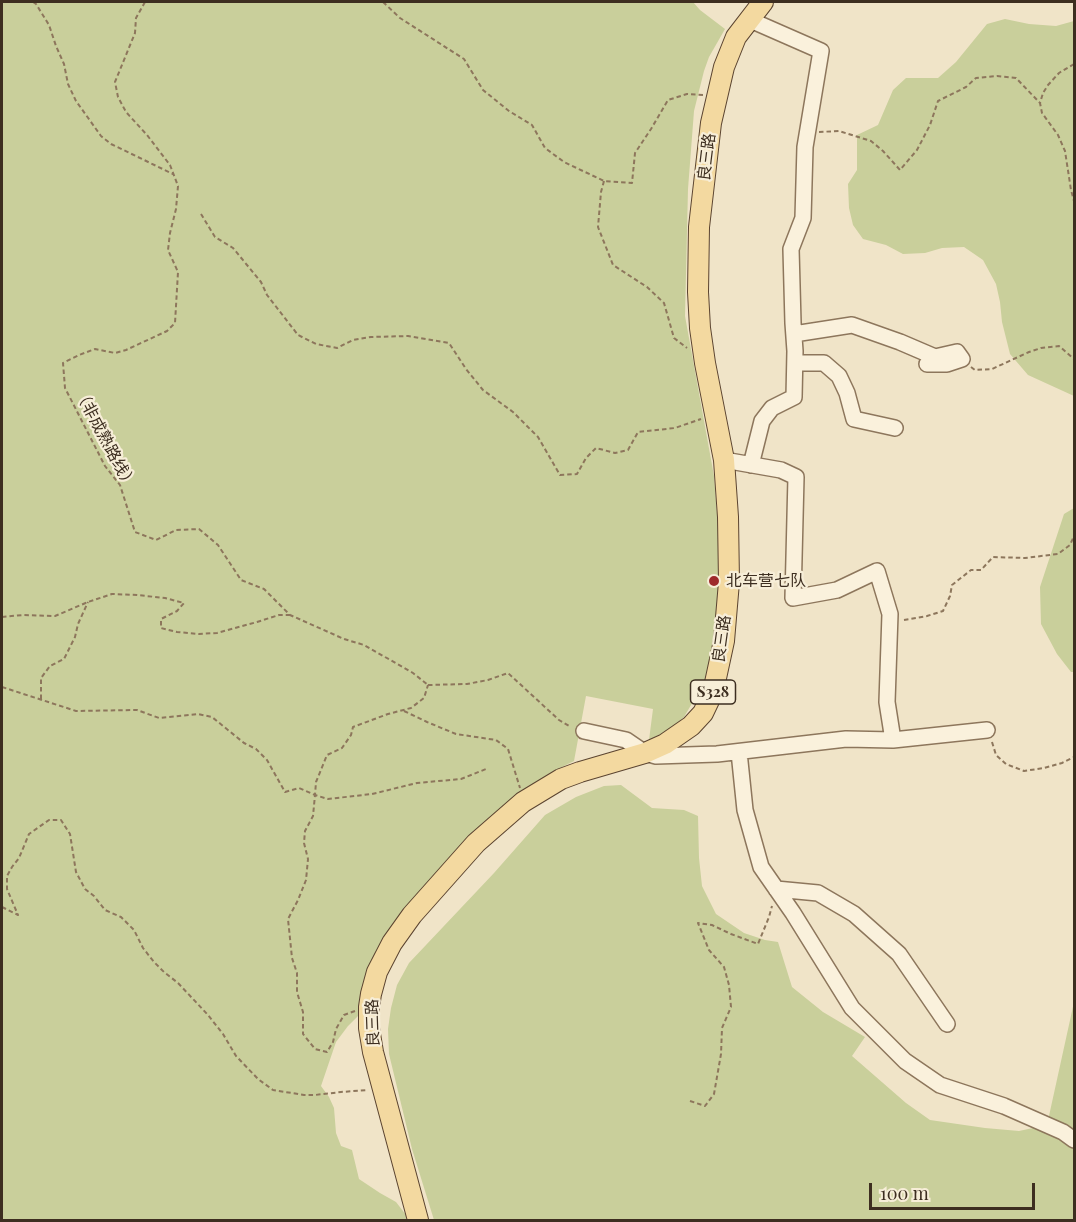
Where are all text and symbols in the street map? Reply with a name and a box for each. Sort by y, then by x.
street label: 良三路 [695,132,719,182]
street label: （非成熟路线） [70,385,140,493]
place label: 北车营七队 [726,571,806,591]
marker: 北车营七队 [707,574,721,588]
street label: 良三路 [709,614,735,664]
road number: S328 [690,680,736,704]
street label: 良三路 [363,999,383,1047]
scale bar [872,1171,1038,1209]
text: 100 m [880,1181,929,1205]

